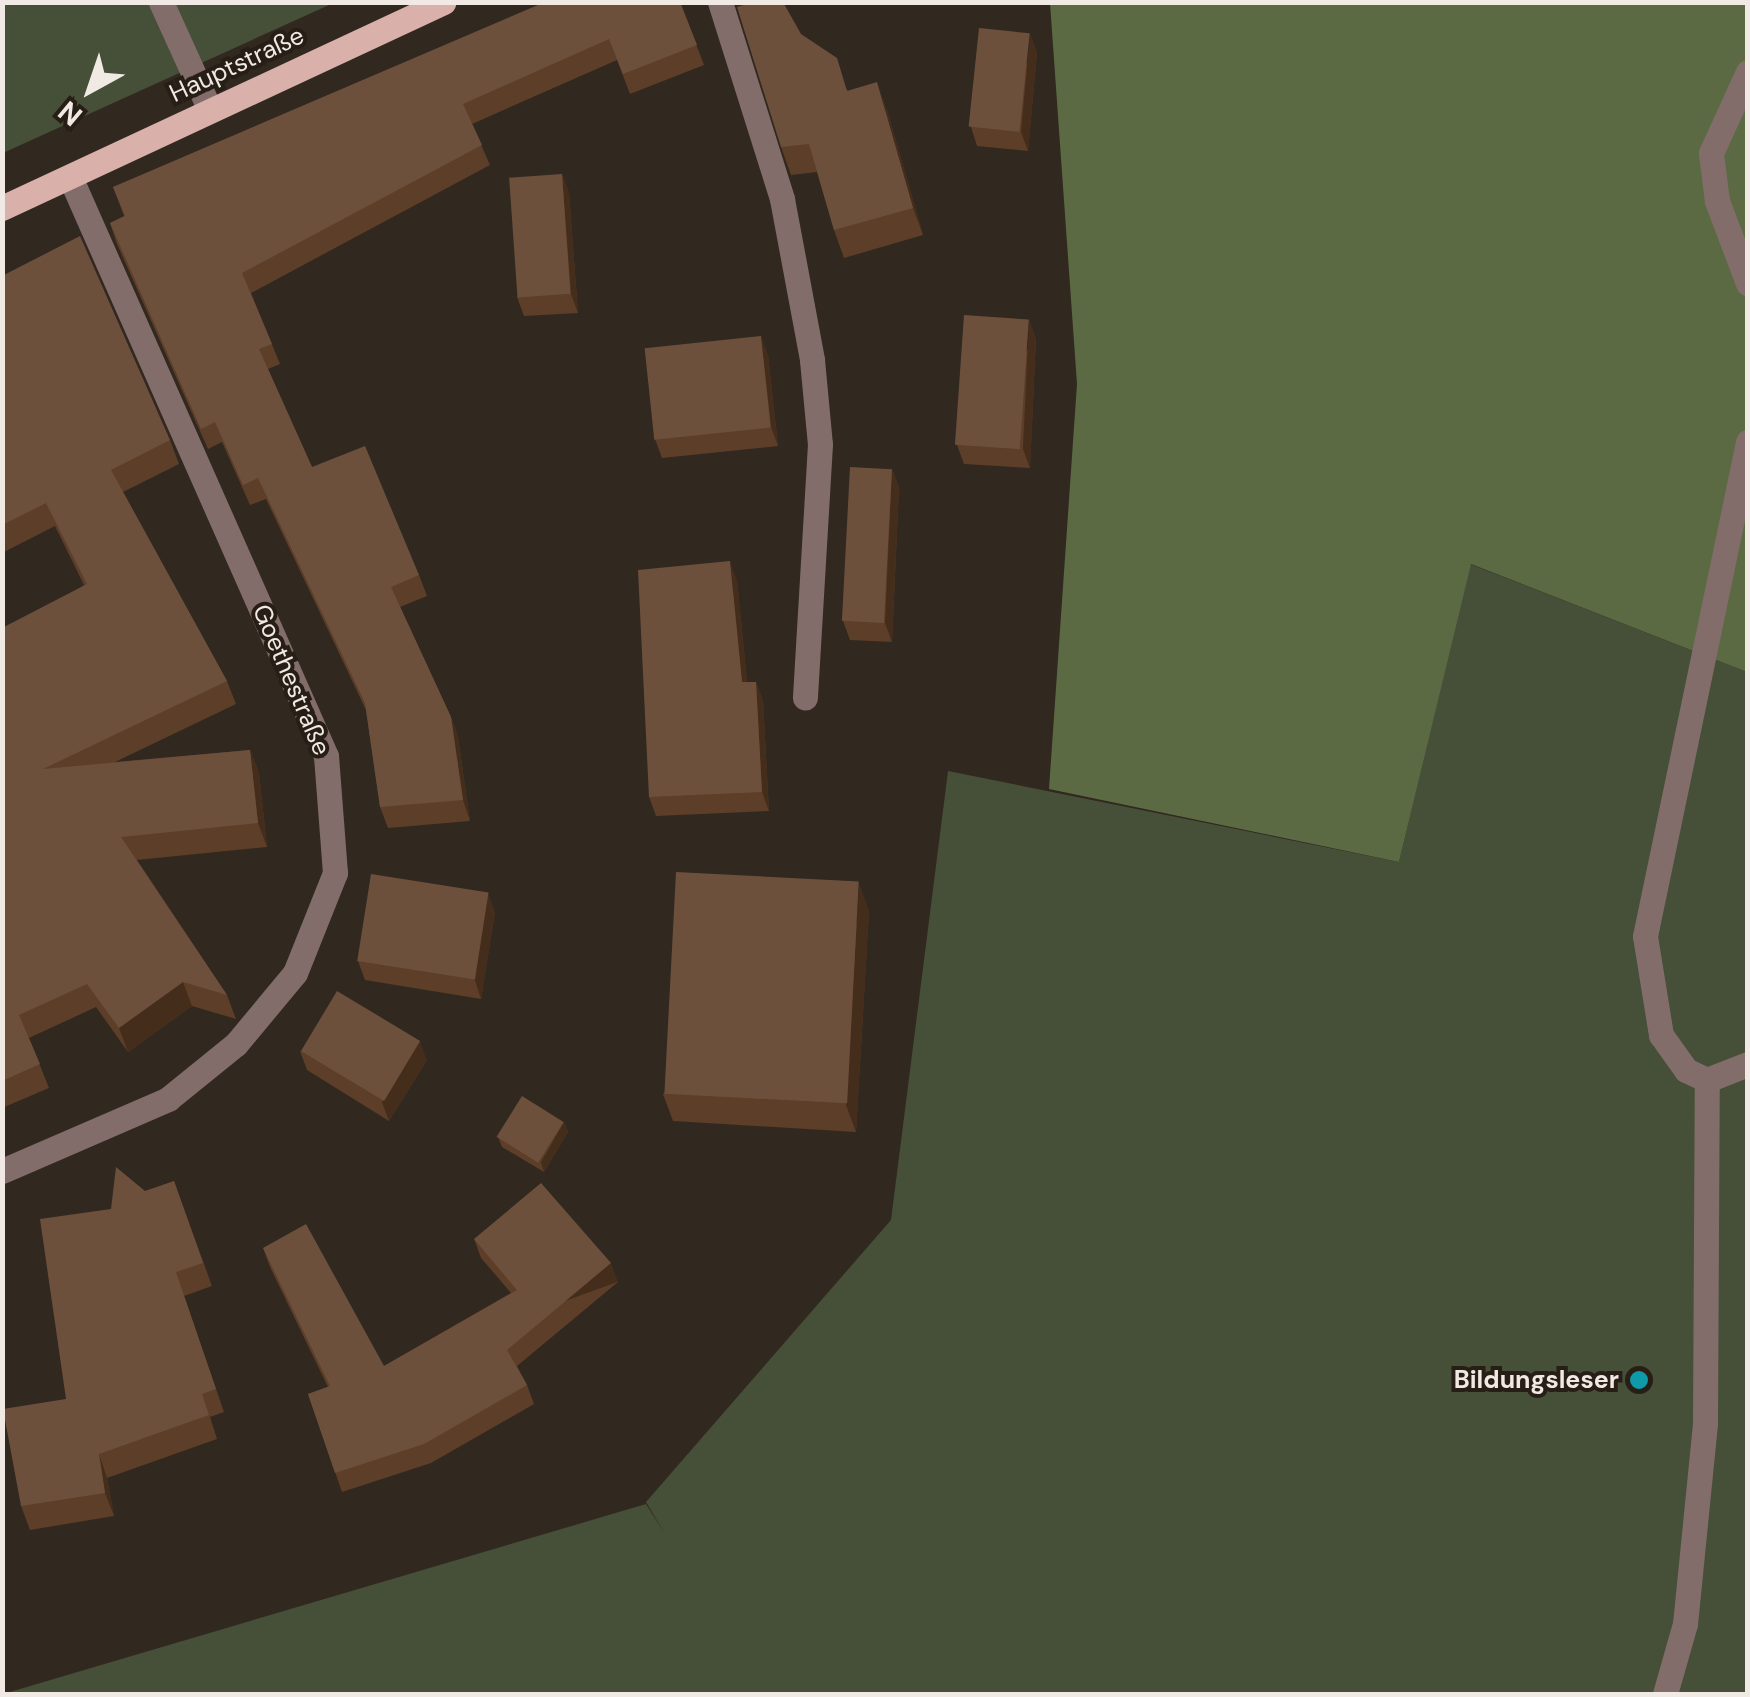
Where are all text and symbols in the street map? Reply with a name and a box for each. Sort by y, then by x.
street label: Hauptstraße [165,21,309,109]
north arrow [40,40,140,140]
text: N [51,93,90,134]
street label: Goethestraße [246,600,336,760]
place label: Bildungsleser [1454,1365,1619,1395]
marker: Bildungsleser [1628,1369,1650,1391]

